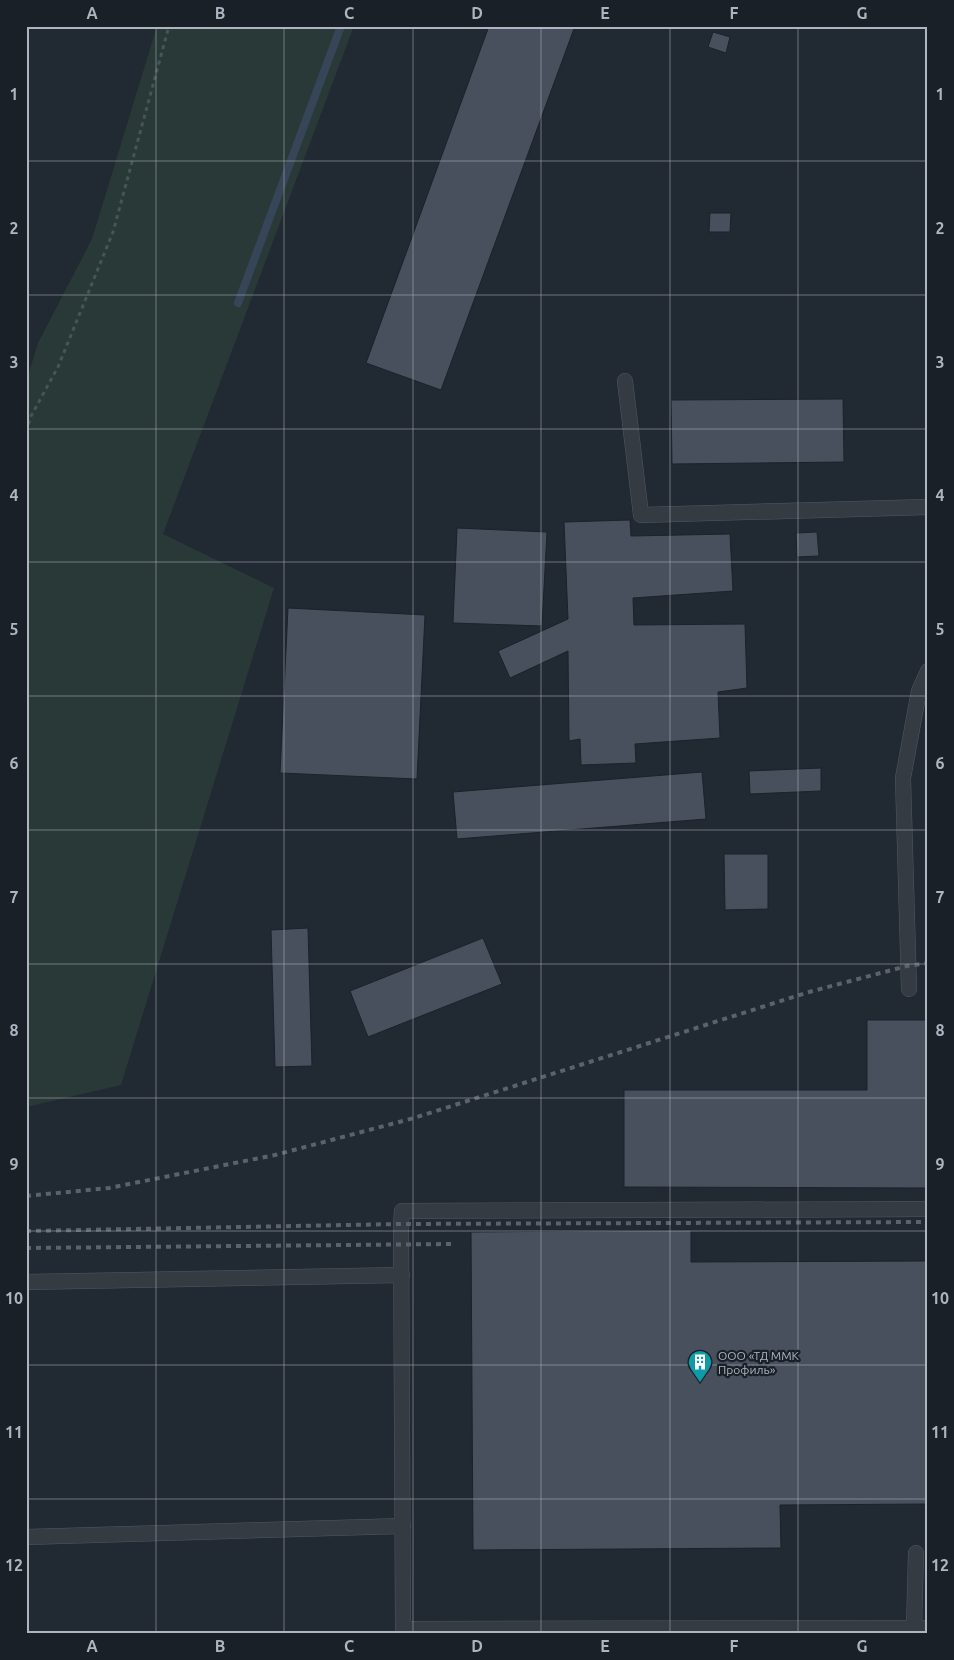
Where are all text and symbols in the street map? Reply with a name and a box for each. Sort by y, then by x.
text: A [86,4,98,22]
text: B [215,4,225,22]
text: C [344,4,354,22]
text: D [471,4,483,22]
text: E [600,4,610,22]
text: F [730,4,739,22]
text: G [856,4,868,22]
text: 1 [9,85,19,103]
text: 1 [935,85,945,103]
text: 2 [9,219,19,237]
text: 2 [935,219,945,237]
text: 3 [9,353,19,371]
text: 3 [935,353,945,371]
text: 4 [9,486,19,504]
text: 4 [935,486,945,504]
text: 5 [9,620,19,638]
text: 5 [935,620,945,638]
text: 6 [9,754,19,772]
text: 6 [935,754,945,772]
text: 7 [9,888,19,906]
text: 7 [935,888,945,906]
text: 8 [9,1021,19,1039]
text: 8 [935,1021,945,1039]
text: 9 [9,1155,19,1173]
text: 9 [935,1155,945,1173]
text: 10 [5,1289,23,1307]
text: 10 [931,1289,949,1307]
building icon: ООО «ТД ММК Профиль» [687,1349,713,1383]
place label: ООО «ТД ММК Профиль» [718,1349,800,1376]
text: 11 [5,1423,23,1441]
text: 11 [931,1423,949,1441]
text: 12 [5,1556,23,1574]
text: 12 [931,1556,949,1574]
text: A [86,1637,98,1655]
text: B [215,1637,225,1655]
text: C [344,1637,354,1655]
text: D [471,1637,483,1655]
text: E [600,1637,610,1655]
text: F [730,1637,739,1655]
text: G [856,1637,868,1655]

